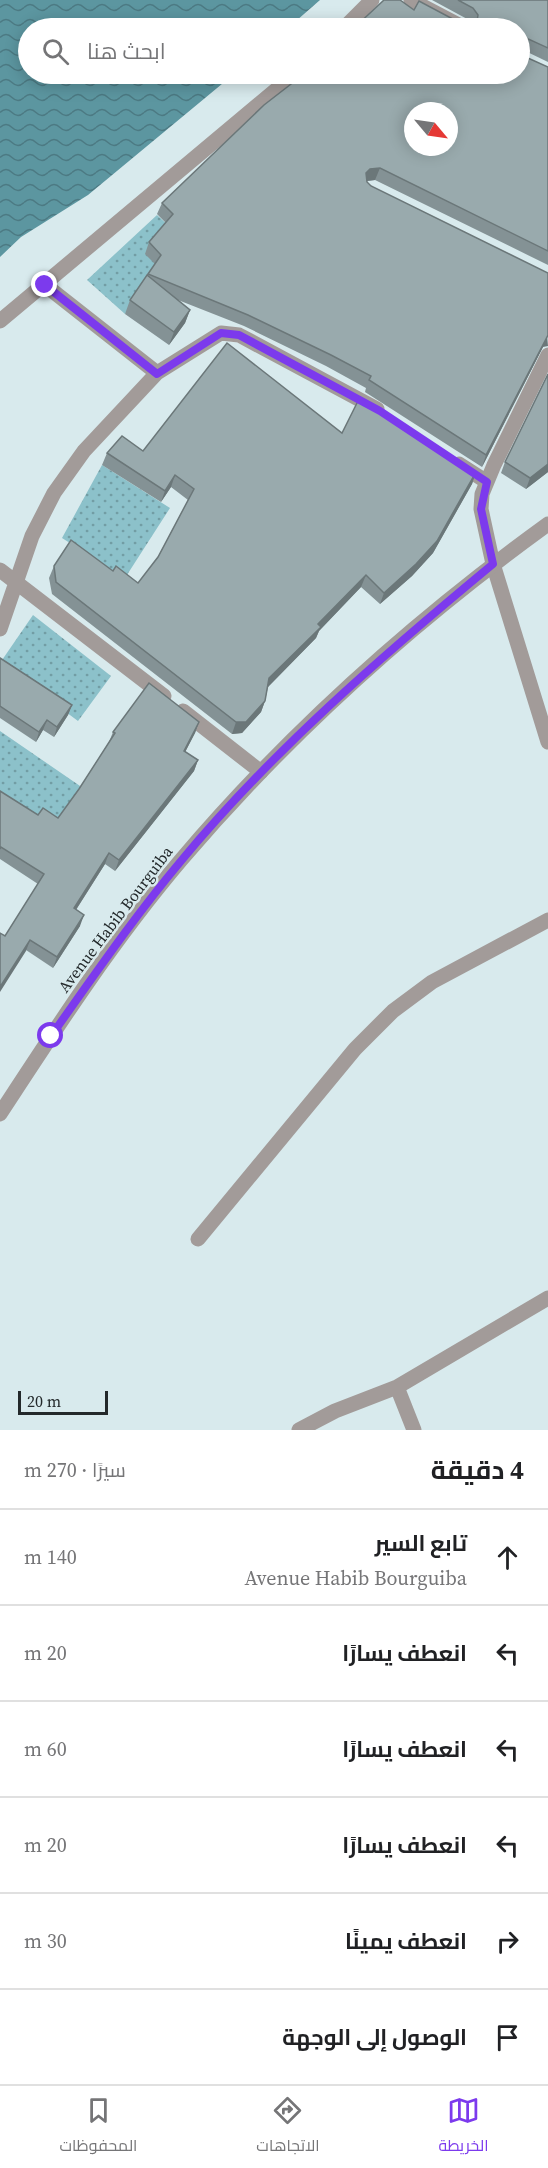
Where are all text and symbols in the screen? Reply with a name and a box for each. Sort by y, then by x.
search box [18,18,530,84]
icon: search [39,35,72,68]
text: ابحث هنا [87,36,166,66]
north arrow [404,102,458,156]
route end [31,271,57,297]
street label: Avenue Habib Bourguiba [53,841,178,997]
route start [37,1022,63,1048]
scale bar [18,1388,108,1416]
text: 20 m [27,1390,61,1412]
text: 4 دقيقة [431,1452,524,1488]
text: سيرًا · 270 m [24,1456,126,1484]
text: تابع السير [375,1528,467,1558]
icon: ahead [491,1541,524,1574]
text: 140 m [24,1543,77,1571]
text: Avenue Habib Bourguiba [244,1564,467,1592]
icon: left [491,1637,524,1670]
text: انعطف يسارًا [342,1638,467,1668]
text: 20 m [24,1639,67,1667]
icon: left [491,1733,524,1766]
text: انعطف يسارًا [342,1734,467,1764]
text: 60 m [24,1735,67,1763]
icon: left [491,1829,524,1862]
text: انعطف يسارًا [342,1830,467,1860]
text: 20 m [24,1831,67,1859]
icon: right [491,1925,524,1958]
text: انعطف يمينًا [345,1926,467,1956]
text: 30 m [24,1927,67,1955]
icon: arrive [491,2021,524,2054]
text: الوصول إلى الوجهة [282,2022,467,2052]
tab: المحفوظات [59,2094,137,2160]
tab: الاتجاهات [256,2094,320,2160]
tab: الخريطة [439,2094,489,2160]

